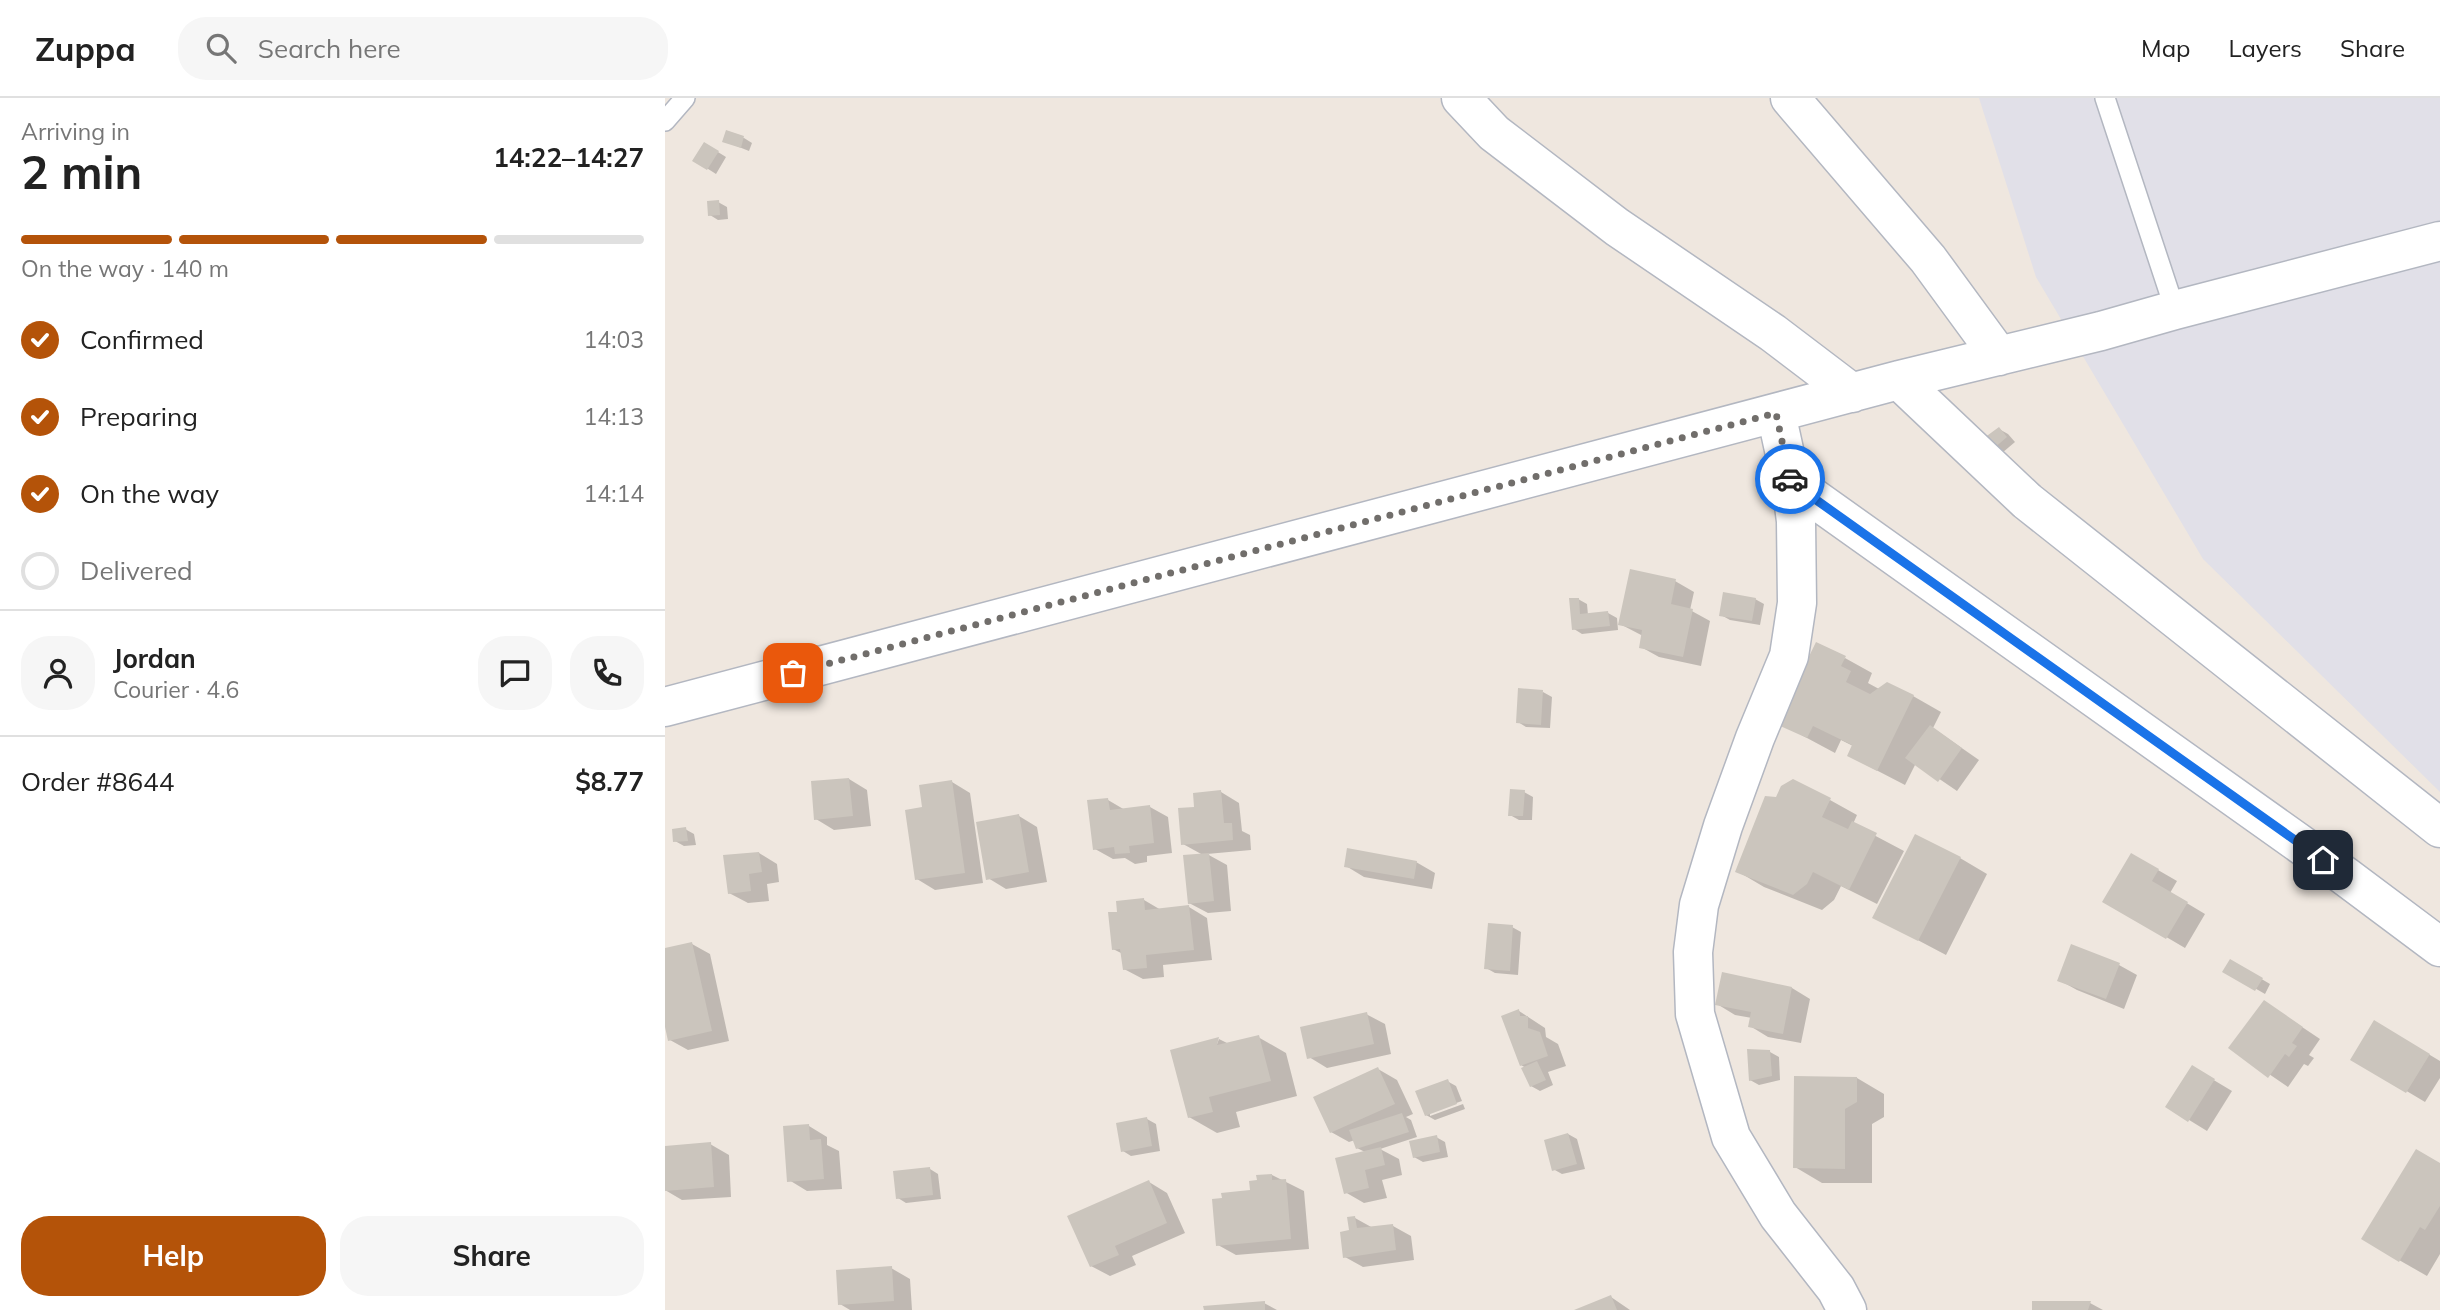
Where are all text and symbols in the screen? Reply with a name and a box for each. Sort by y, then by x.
search box [178,17,668,80]
text: Zuppa [35,28,136,69]
icon: search [202,29,240,67]
text: Search here [258,32,401,65]
text: Map [2141,33,2190,63]
text: Layers [2228,33,2302,63]
text: Share [2340,33,2405,63]
text: Arriving in [21,117,130,146]
text: 14:22–14:27 [493,141,644,174]
text: 2 min [21,143,142,201]
text: On the way · 140 m [21,254,229,283]
icon: check [21,321,59,359]
text: Confirmed [80,323,204,356]
text: 14:03 [584,325,644,354]
icon: check [21,398,59,436]
text: Preparing [80,400,198,433]
text: 14:13 [584,402,644,431]
courier [1755,444,1825,514]
icon: car [1771,460,1809,498]
icon: check [21,475,59,513]
text: On the way [80,477,219,510]
text: 14:14 [584,479,644,508]
text: Delivered [80,554,193,587]
button: person [21,636,95,710]
button: chat [478,636,552,710]
button: phone [570,636,644,710]
text: Jordan [113,642,196,675]
pin [763,643,823,703]
icon: bag [774,654,812,692]
text: Courier · 4.6 [113,675,239,704]
text: Order #8644 [21,765,174,798]
text: $8.77 [575,765,644,798]
pin [2293,830,2353,890]
icon: home [2304,841,2342,879]
button: Help [21,1216,326,1296]
button: Share [340,1216,644,1296]

